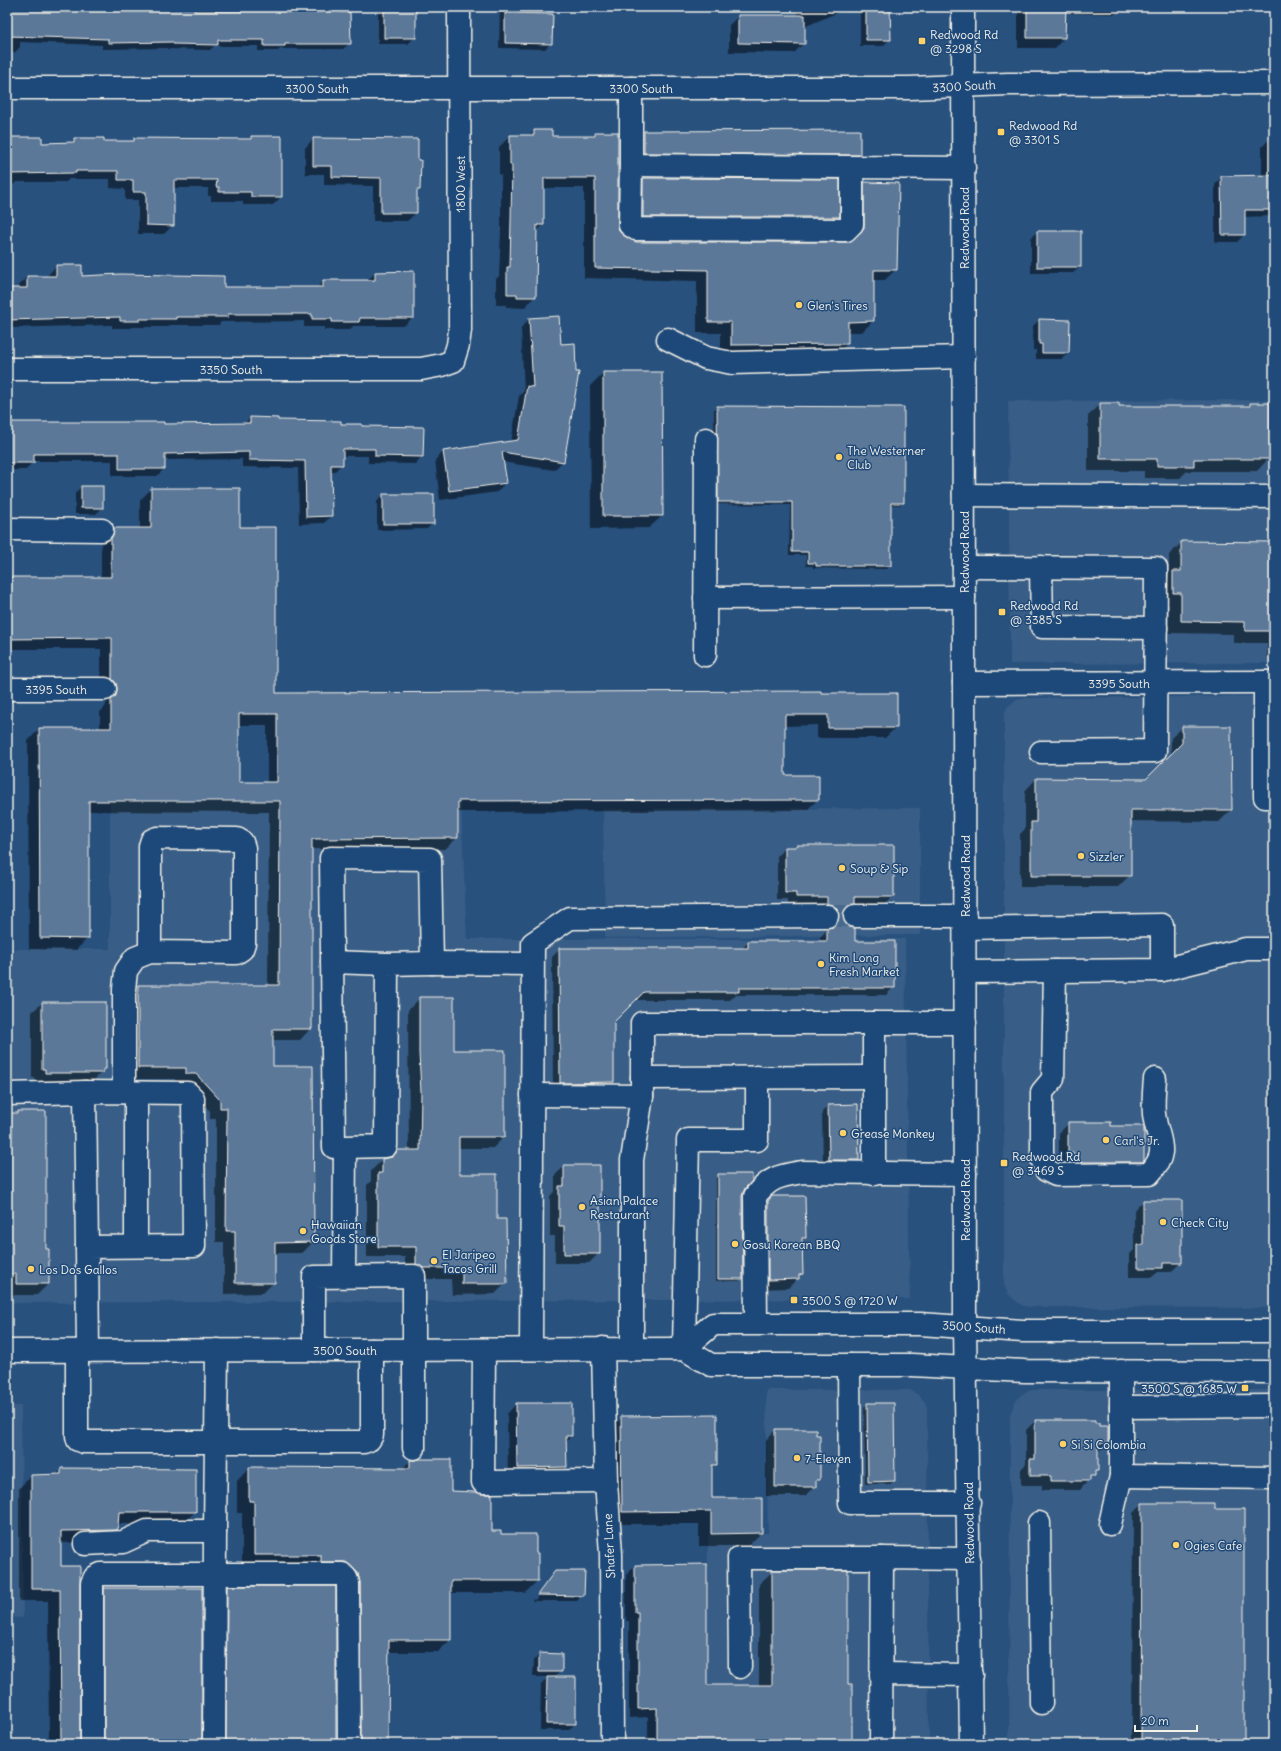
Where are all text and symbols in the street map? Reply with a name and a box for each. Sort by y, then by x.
place label: Redwood Rd @ 3298 S [930,27,998,56]
marker: Redwood Rd @ 3298 S [917,36,927,46]
street label: 3300 South [932,77,996,95]
street label: 3300 South [285,81,349,96]
street label: 3300 South [609,81,673,96]
place label: Redwood Rd @ 3301 S [1009,118,1077,147]
marker: Redwood Rd @ 3301 S [996,127,1006,137]
street label: 1800 West [453,156,468,212]
street label: Redwood Road [957,187,972,269]
place label: Glen's Tires [807,298,868,313]
marker: Glen's Tires [794,300,804,310]
street label: 3350 South [200,362,262,377]
place label: The Westerner Club [847,443,926,472]
marker: The Westerner Club [834,452,844,462]
street label: Redwood Road [957,511,972,593]
place label: Redwood Rd @ 3385 S [1010,598,1078,627]
marker: Redwood Rd @ 3385 S [997,607,1007,617]
street label: 3395 South [1088,676,1150,691]
street label: 3395 South [25,682,87,697]
street label: Redwood Road [958,835,973,917]
place label: Sizzler [1089,849,1124,864]
marker: Sizzler [1076,851,1086,861]
place label: Soup & Sip [850,861,909,876]
marker: Soup & Sip [837,863,847,873]
place label: Kim Long Fresh Market [829,950,899,979]
marker: Kim Long Fresh Market [816,959,826,969]
place label: Grease Monkey [851,1126,935,1141]
marker: Grease Monkey [838,1128,848,1138]
place label: Carl's Jr. [1114,1133,1160,1148]
marker: Carl's Jr. [1101,1135,1111,1145]
place label: Redwood Rd @ 3469 S [1012,1149,1080,1178]
marker: Redwood Rd @ 3469 S [999,1158,1009,1168]
street label: Redwood Road [958,1159,973,1241]
place label: Asian Palace Restaurant [590,1193,658,1222]
marker: Asian Palace Restaurant [577,1202,587,1212]
place label: Check City [1171,1215,1229,1230]
place label: Hawaiian Goods Store [311,1217,377,1246]
marker: Check City [1158,1217,1168,1227]
marker: Hawaiian Goods Store [298,1226,308,1236]
place label: Gosu Korean BBQ [743,1237,840,1252]
marker: Gosu Korean BBQ [730,1239,740,1249]
place label: El Jaripeo Tacos Grill [442,1247,497,1276]
marker: El Jaripeo Tacos Grill [429,1256,439,1266]
place label: Los Dos Gallos [39,1262,117,1277]
marker: Los Dos Gallos [26,1264,36,1274]
place label: 3500 S @ 1720 W [802,1293,898,1308]
marker: 3500 S @ 1720 W [789,1295,799,1305]
street label: 3500 South [942,1317,1006,1337]
street label: 3500 South [313,1343,377,1358]
place label: 3500 S @ 1685 W [1141,1381,1237,1396]
marker: 3500 S @ 1685 W [1240,1383,1250,1393]
place label: Si Si Colombia [1071,1437,1146,1452]
marker: Si Si Colombia [1058,1439,1068,1449]
place label: 7-Eleven [805,1451,851,1466]
marker: 7-Eleven [792,1453,802,1463]
street label: Redwood Road [961,1482,977,1564]
street label: Shafer Lane [600,1513,618,1579]
place label: Ogies Cafe [1184,1538,1242,1553]
marker: Ogies Cafe [1171,1540,1181,1550]
scale bar [1135,1707,1197,1733]
text: 20 m [1141,1713,1169,1728]

